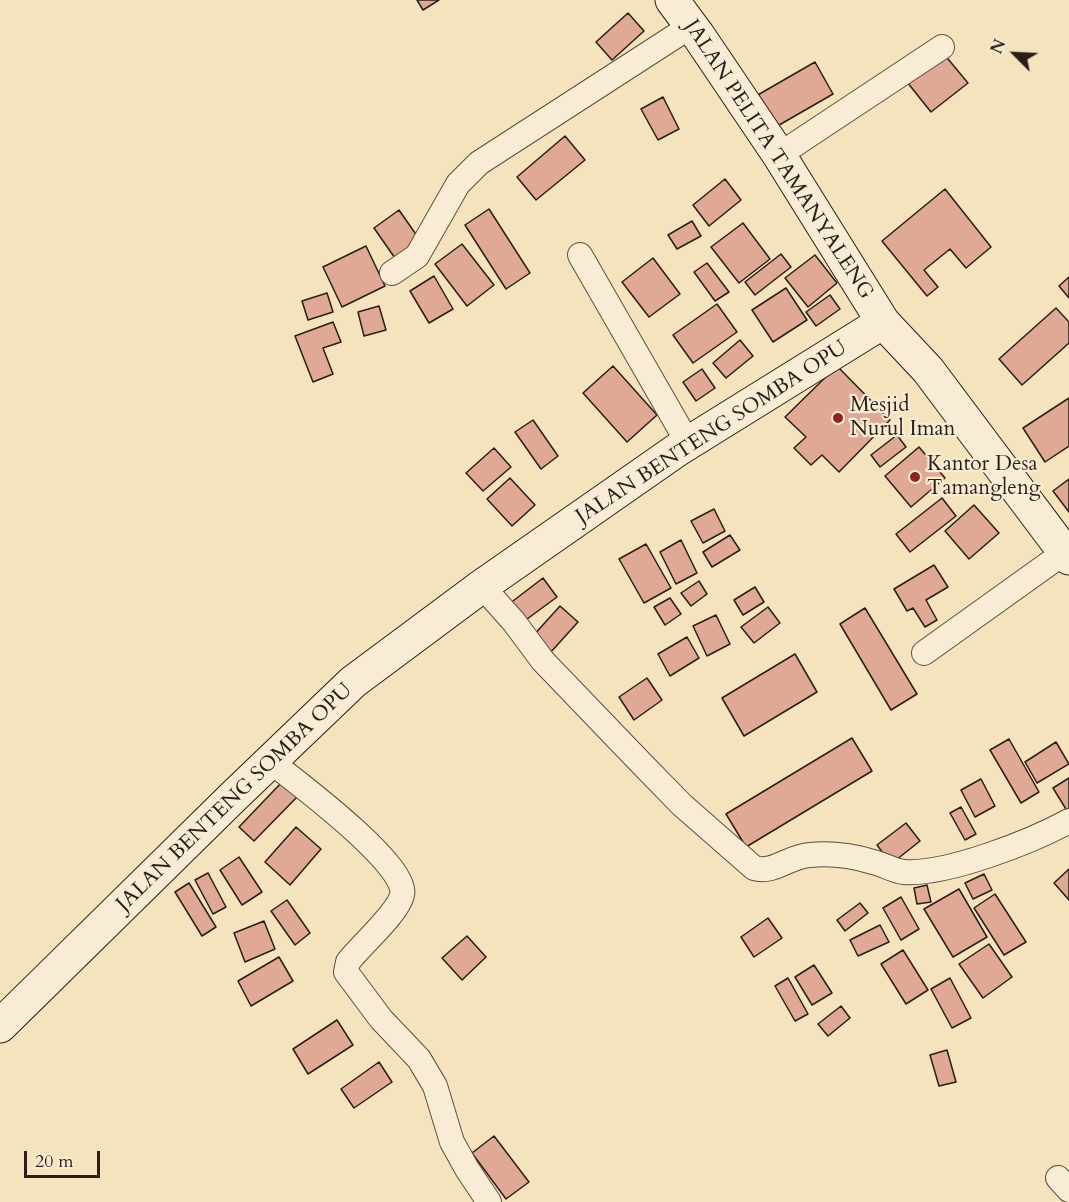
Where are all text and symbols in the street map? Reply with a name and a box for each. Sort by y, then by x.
street label: JALAN PELITA TAMANYALENG [678,15,878,305]
north arrow [985,24,1045,84]
text: N [986,36,1011,58]
street label: JALAN BENTENG SOMBA OPU [572,336,852,530]
place label: Mesjid Nurul Iman [850,393,956,443]
marker: Mesjid Nurul Iman [831,411,845,425]
place label: Kantor Desa Tamangleng [927,452,1041,502]
marker: Kantor Desa Tamangleng [908,470,922,484]
street label: JALAN BENTENG SOMBA OPU [112,679,358,917]
scale bar [27,1139,104,1177]
text: 20 m [35,1149,74,1174]

